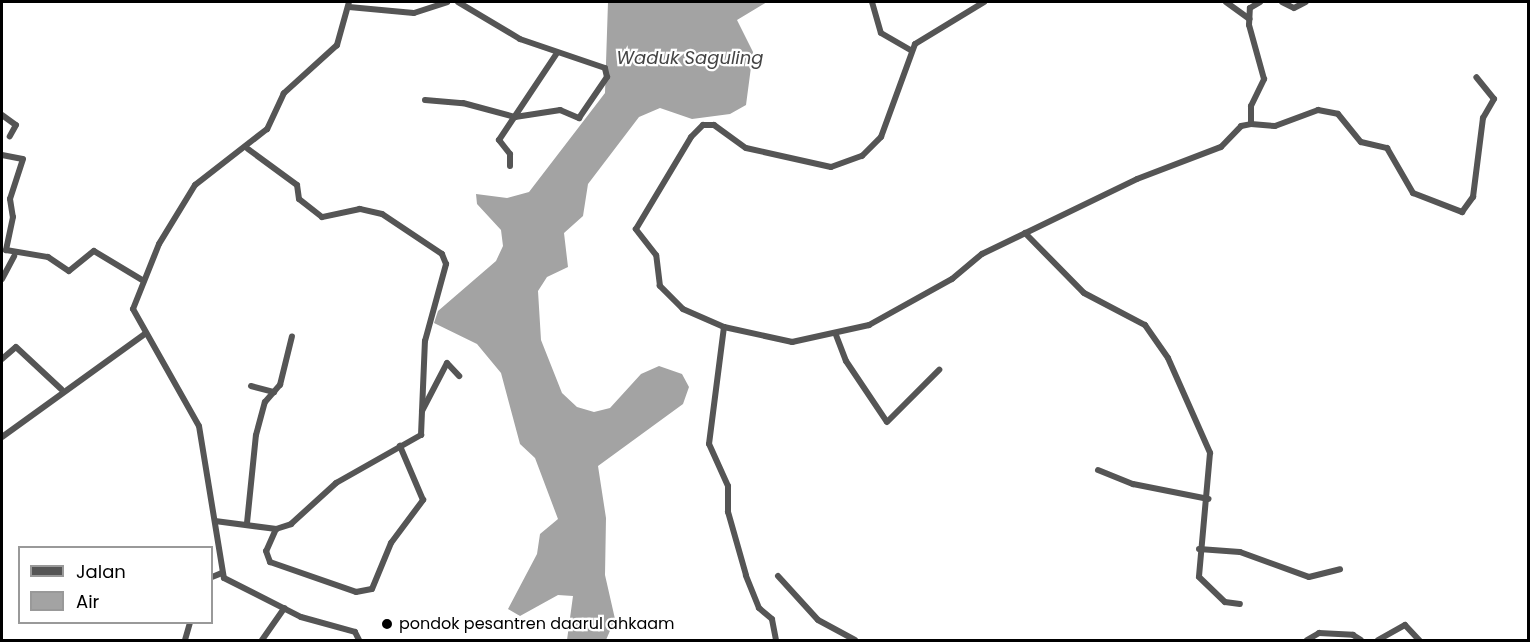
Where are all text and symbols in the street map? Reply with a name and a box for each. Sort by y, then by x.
water label: Waduk Saguling [617,47,763,69]
legend [18,546,213,624]
text: Jalan [76,559,126,584]
text: Air [76,589,99,614]
place label: pondok pesantren daarul ahkaam [399,614,675,634]
marker: pondok pesantren daarul ahkaam [380,617,394,631]

